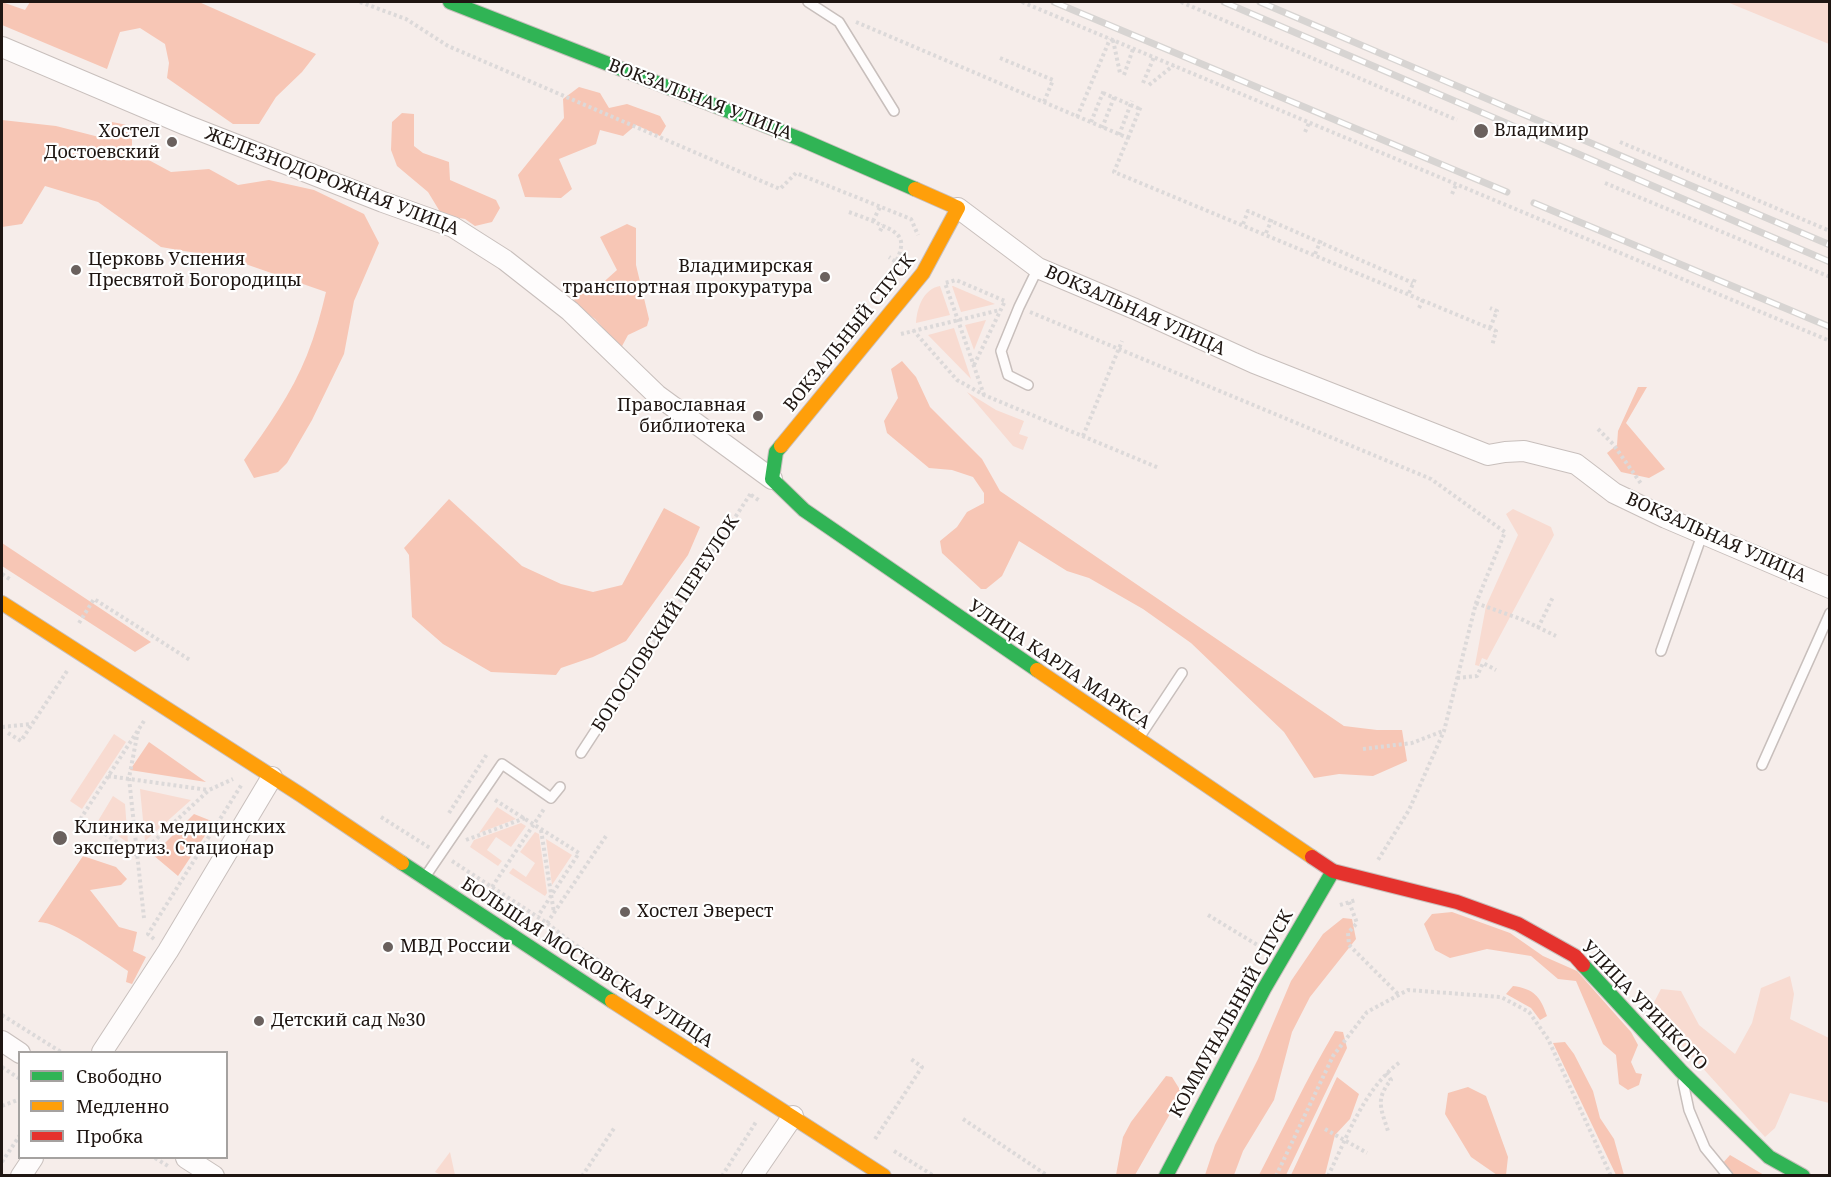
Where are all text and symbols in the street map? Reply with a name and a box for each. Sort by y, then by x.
street label: ВОКЗАЛЬНАЯ УЛИЦА [605,55,795,145]
place label: Владимир [1494,120,1589,142]
place label: Хостел Достоевский [44,121,160,164]
marker: Владимир [1472,122,1490,140]
street label: ЖЕЛЕЗНОДОРОЖНАЯ УЛИЦА [202,123,462,241]
marker: Хостел Достоевский [165,135,179,149]
place label: Церковь Успения Пресвятой Богородицы [88,249,302,292]
street label: ВОКЗАЛЬНЫЙ СПУСК [780,250,920,416]
place label: Владимирская транспортная прокуратура [562,256,813,298]
street label: ВОКЗАЛЬНАЯ УЛИЦА [1041,261,1229,361]
marker: Церковь Успения Пресвятой Богородицы [69,263,83,277]
marker: Владимирская транспортная прокуратура [818,270,832,284]
place label: Православная библиотека [617,395,746,438]
marker: Православная библиотека [751,409,765,423]
street label: ВОКЗАЛЬНАЯ УЛИЦА [1622,488,1810,588]
street label: БОГОСЛОВСКИЙ ПЕРЕУЛОК [588,512,744,736]
street label: УЛИЦА КАРЛА МАРКСА [964,596,1154,734]
place label: Клиника медицинских экспертиз. Стационар [74,817,286,860]
marker: Клиника медицинских экспертиз. Стационар [51,829,69,847]
street label: БОЛЬШАЯ МОСКОВСКАЯ УЛИЦА [457,873,717,1053]
place label: Хостел Эверест [637,901,773,923]
marker: Хостел Эверест [618,905,632,919]
street label: КОММУНАЛЬНЫЙ СПУСК [1166,906,1298,1122]
place label: МВД России [400,936,510,958]
street label: УЛИЦА УРИЦКОГО [1577,937,1711,1075]
marker: МВД России [381,940,395,954]
place label: Детский сад №30 [271,1010,426,1032]
marker: Детский сад №30 [252,1014,266,1028]
legend [18,1051,228,1159]
text: Свободно [76,1064,162,1088]
text: Медленно [76,1094,169,1118]
text: Пробка [76,1124,143,1148]

